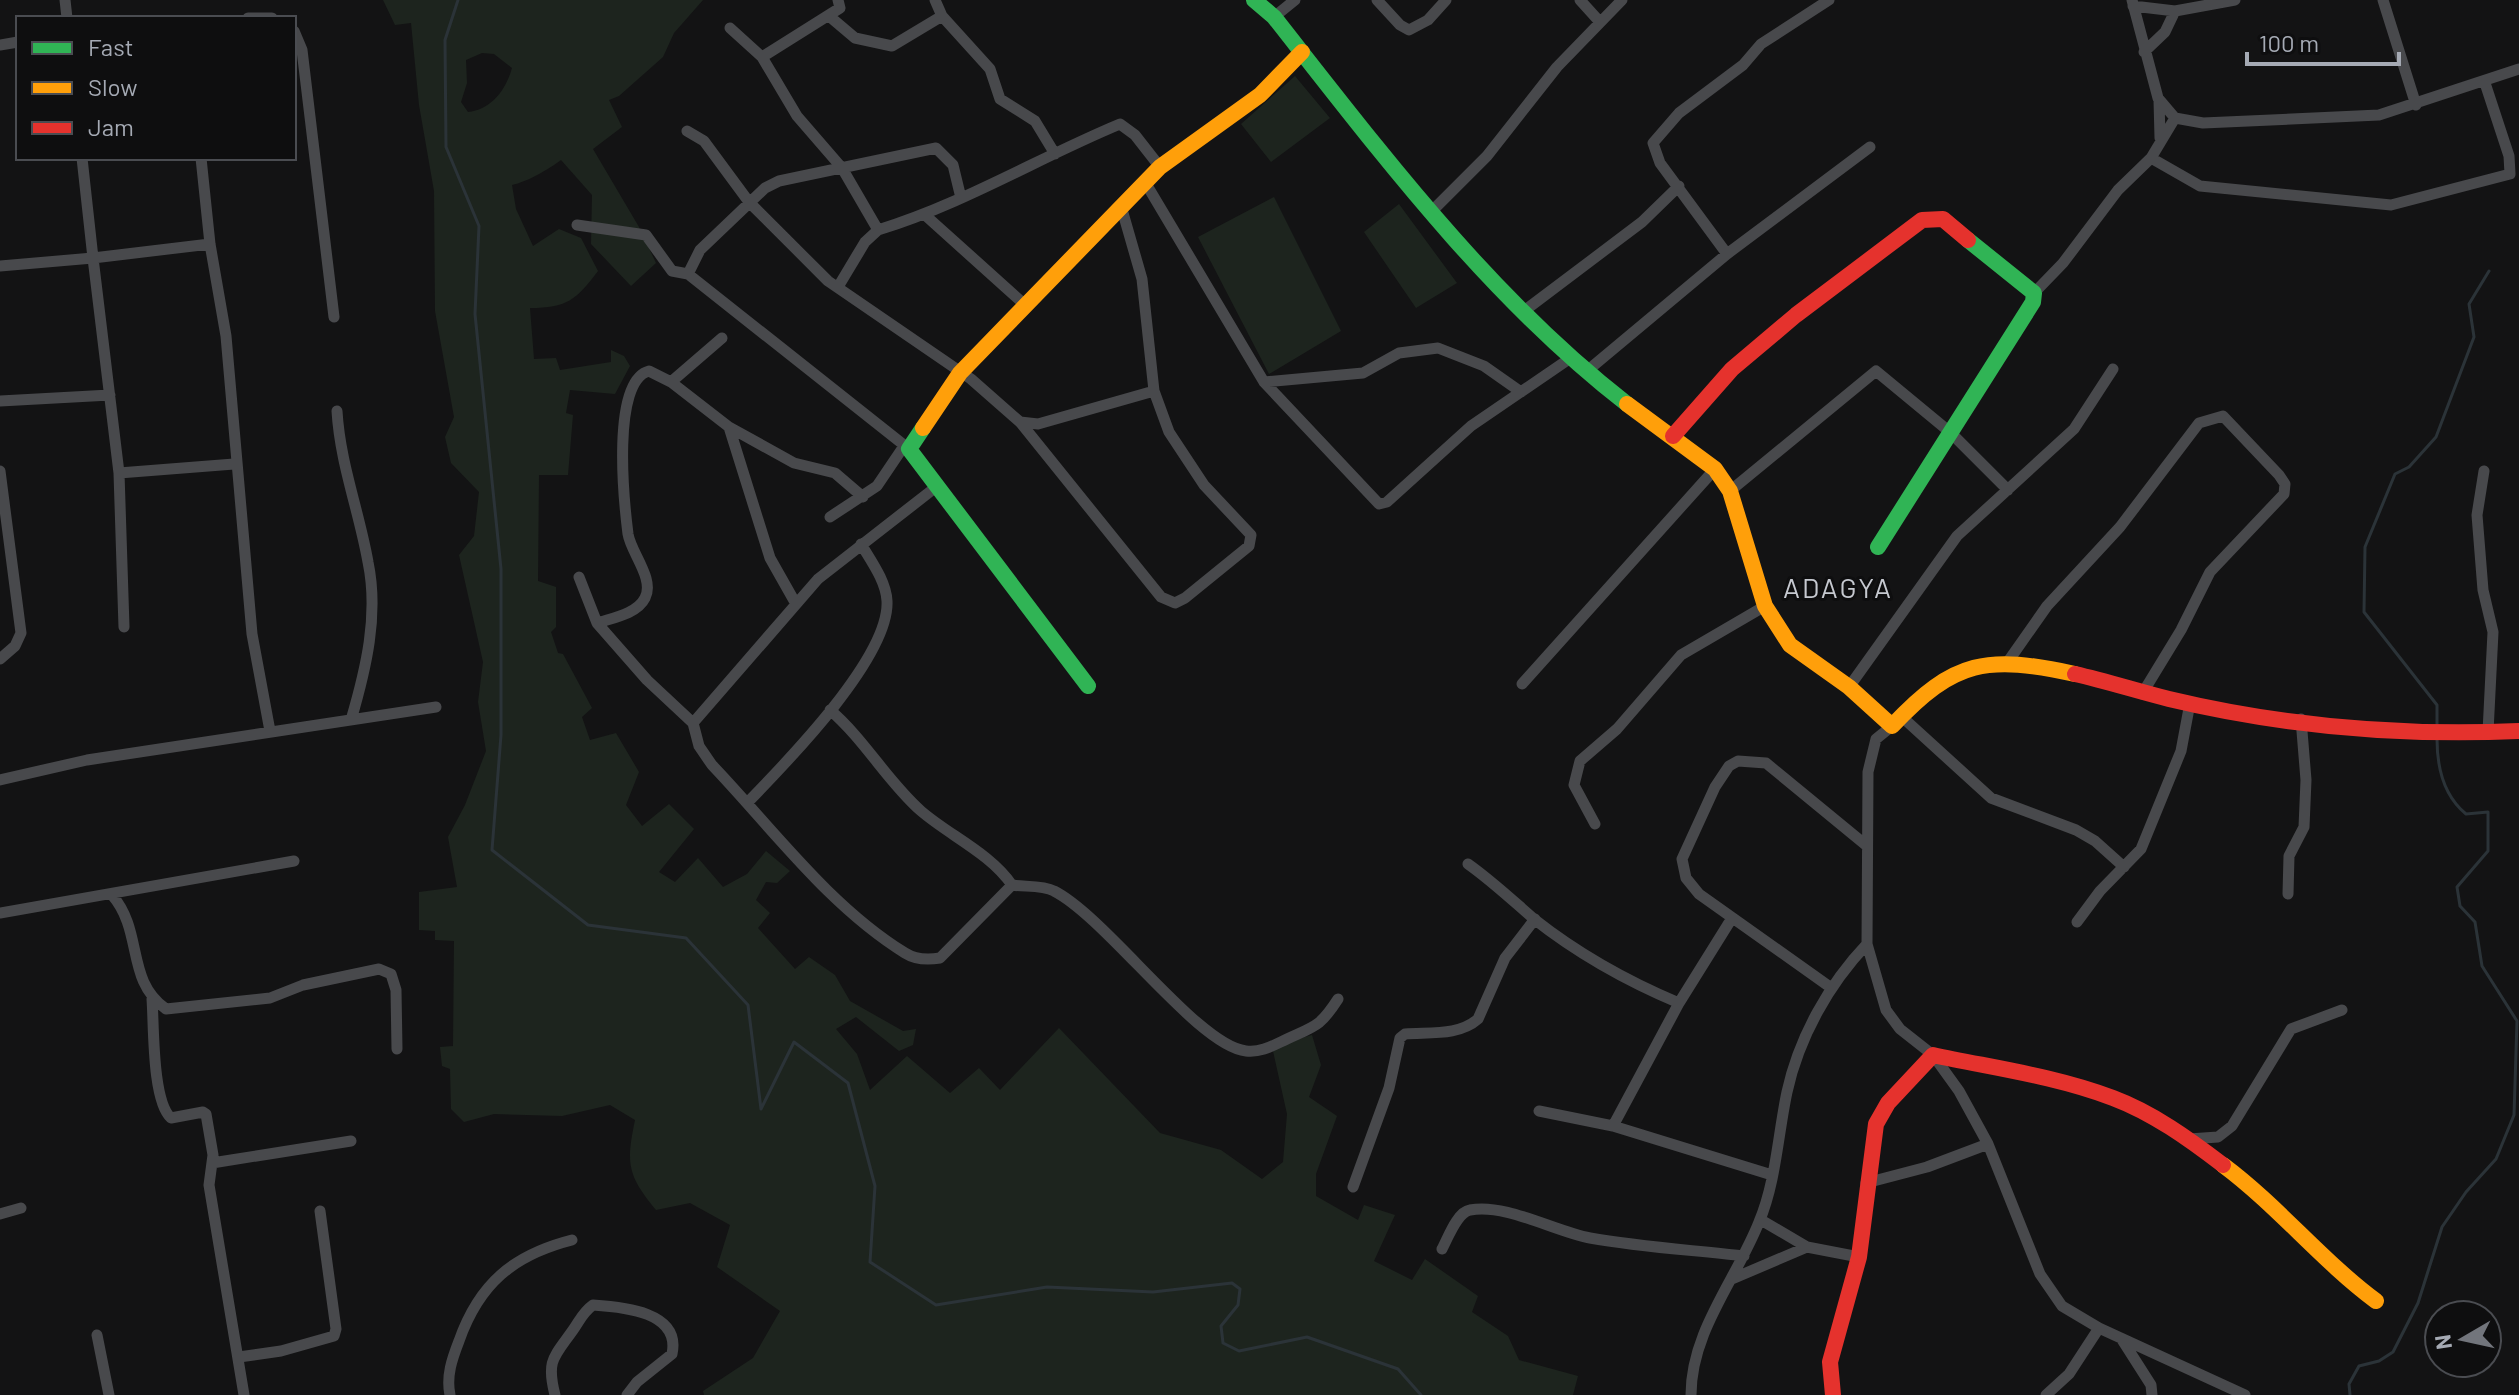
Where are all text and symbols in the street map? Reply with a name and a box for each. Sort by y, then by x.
legend [16,16,296,160]
scale bar [2247,16,2399,66]
text: 100 m [2259,28,2319,57]
text: Fast [88,32,133,61]
text: Slow [88,72,137,101]
text: Jam [88,112,134,141]
district label: ADAGYA [1783,570,1893,604]
north arrow [2423,1299,2503,1379]
text: N [2428,1333,2456,1352]

